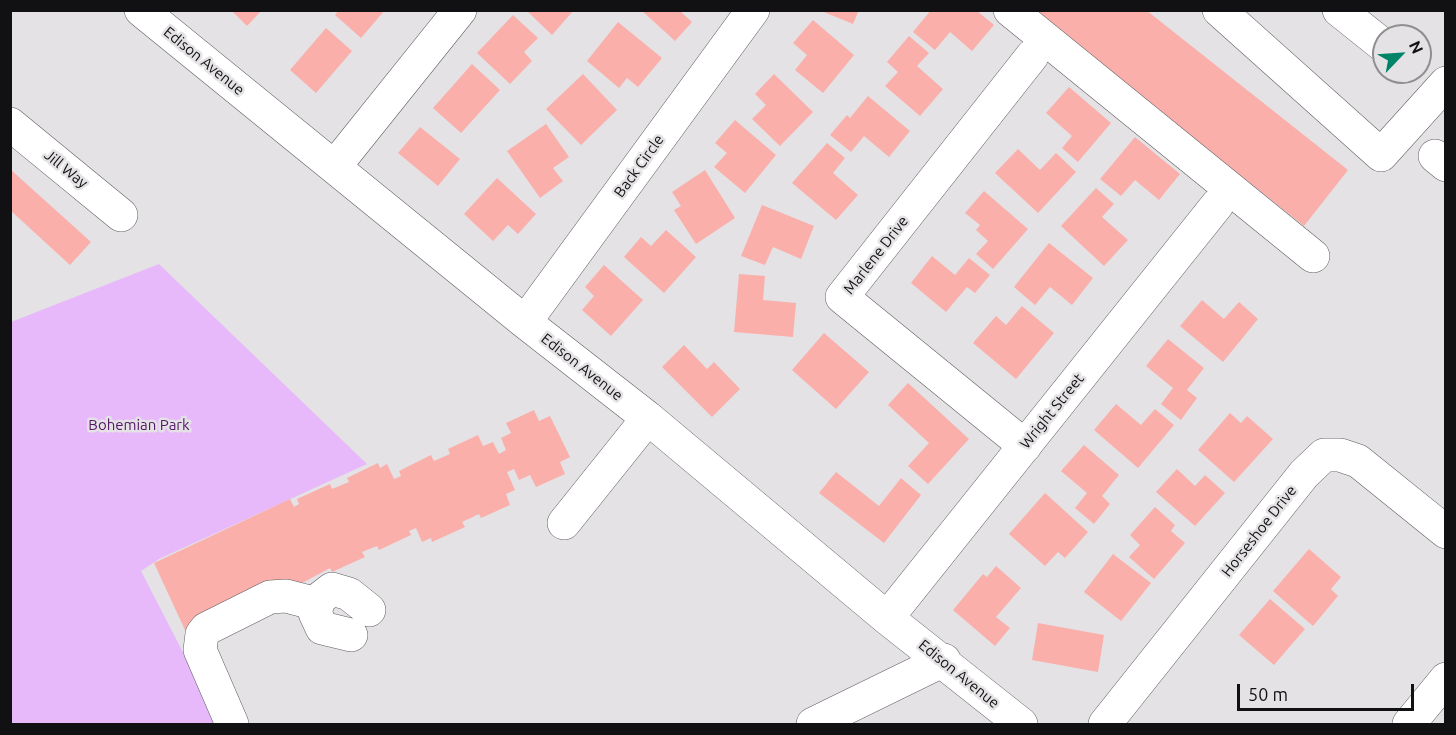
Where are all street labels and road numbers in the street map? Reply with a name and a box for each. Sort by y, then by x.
street label: Edison Avenue [160,23,248,99]
street label: Back Circle [610,131,668,201]
street label: Jill Way [41,146,91,192]
street label: Marlene Drive [840,212,912,298]
street label: Edison Avenue [538,330,626,404]
street label: Wright Street [1016,370,1088,452]
street label: Horseshoe Drive [1218,482,1300,580]
street label: Edison Avenue [915,636,1003,712]

